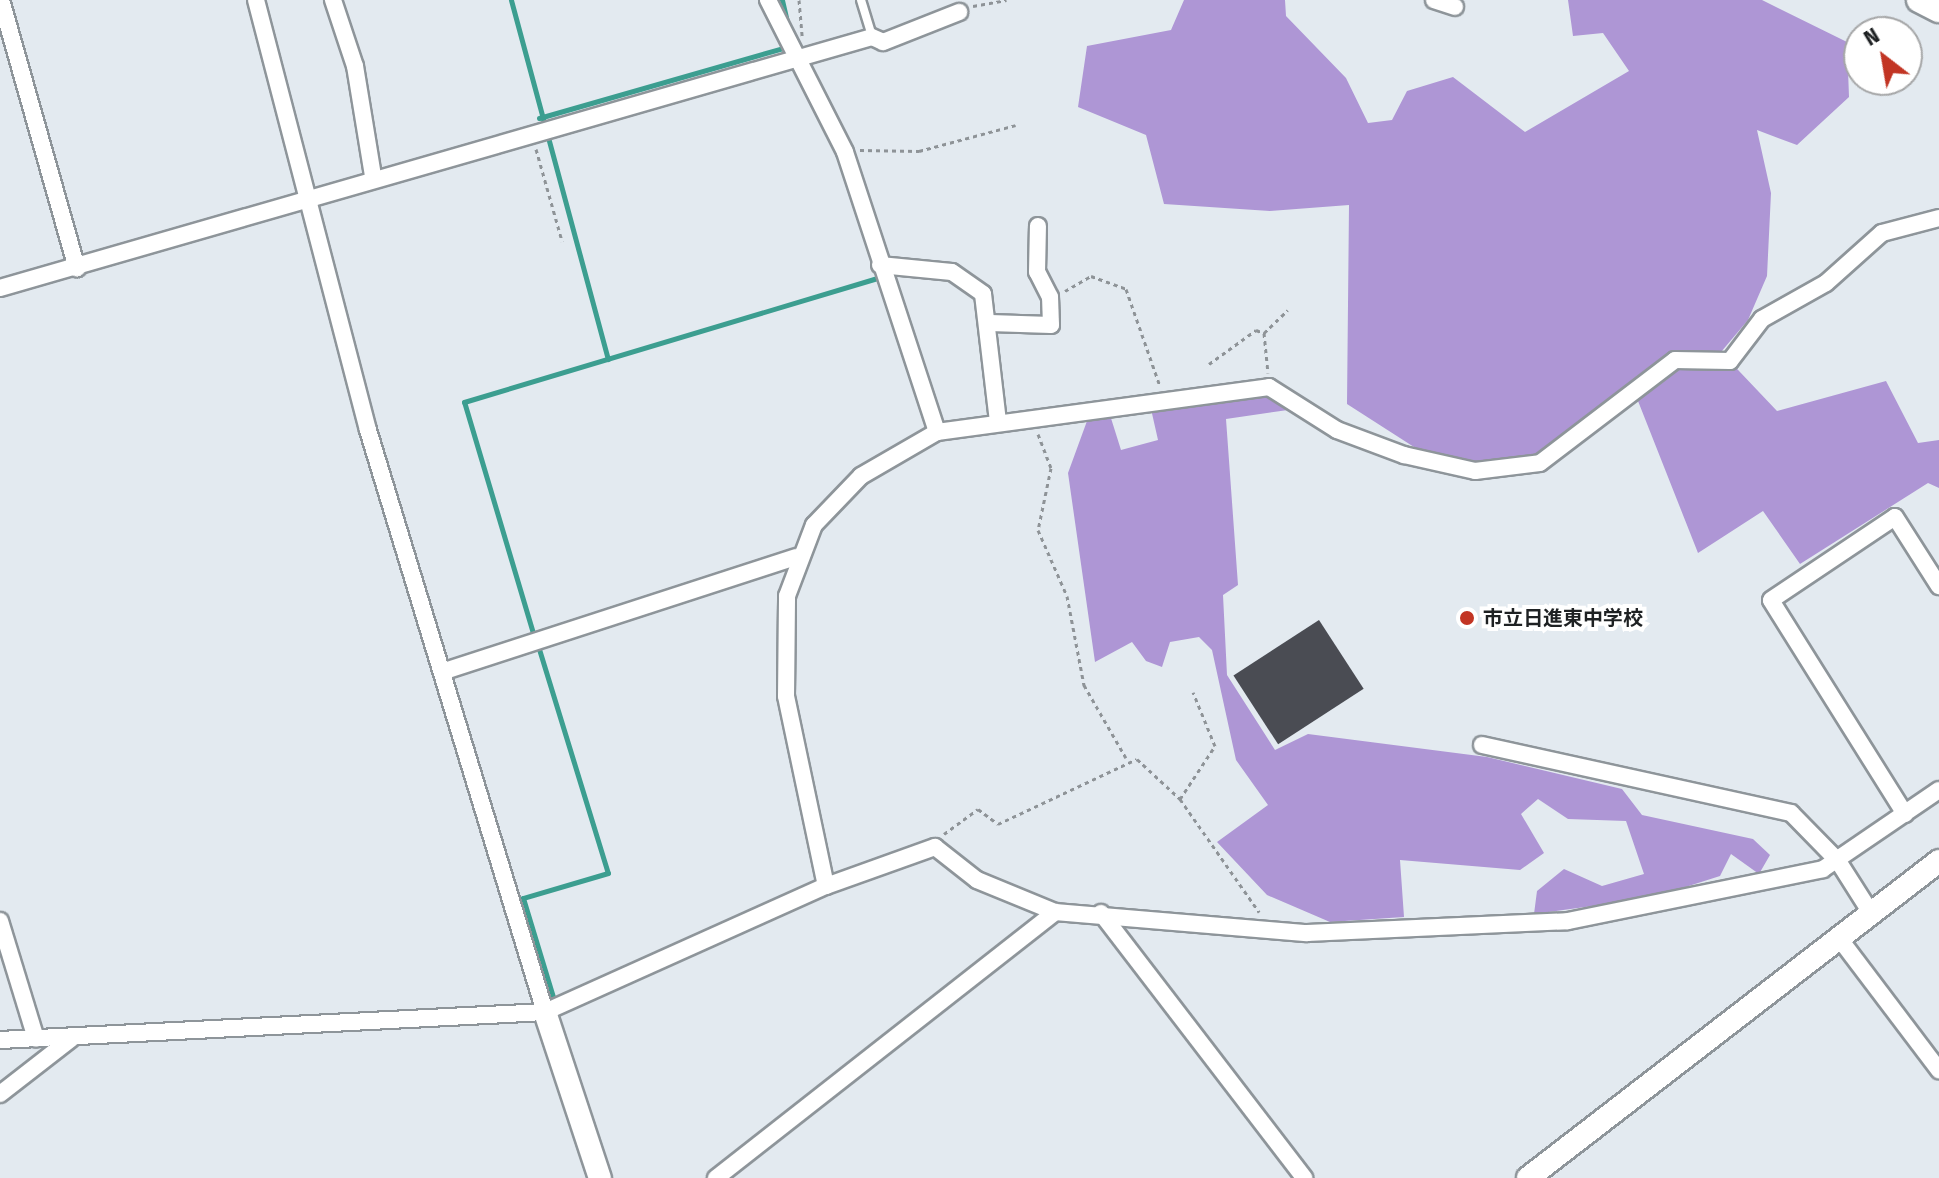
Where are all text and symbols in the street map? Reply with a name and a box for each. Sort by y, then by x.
north arrow [1843,16,1923,96]
text: N [1859,22,1884,52]
place label: 市立日進東中学校 [1483,606,1643,630]
marker: 市立日進東中学校 [1458,609,1476,627]

